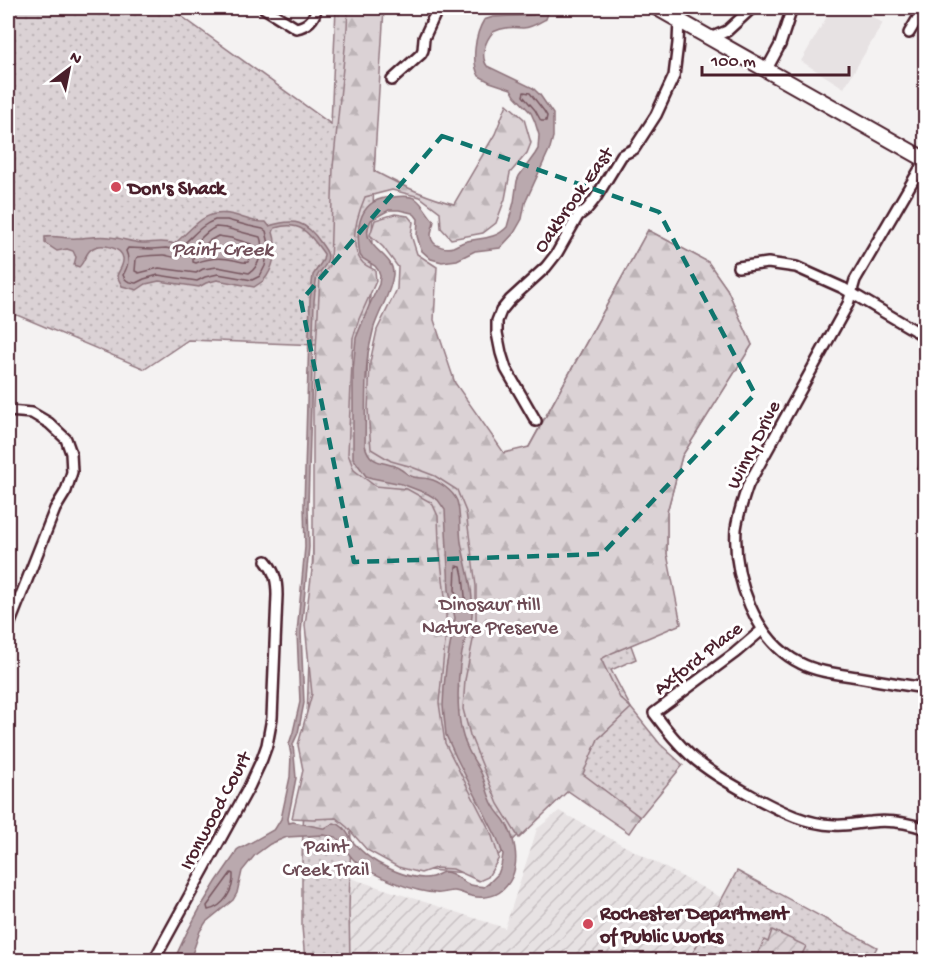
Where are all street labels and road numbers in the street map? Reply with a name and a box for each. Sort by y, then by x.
street label: Oakbrook East [530,142,621,258]
street label: Winry Drive [723,397,787,494]
street label: Axford Place [650,618,749,701]
street label: Ironwood Court [176,747,259,875]

